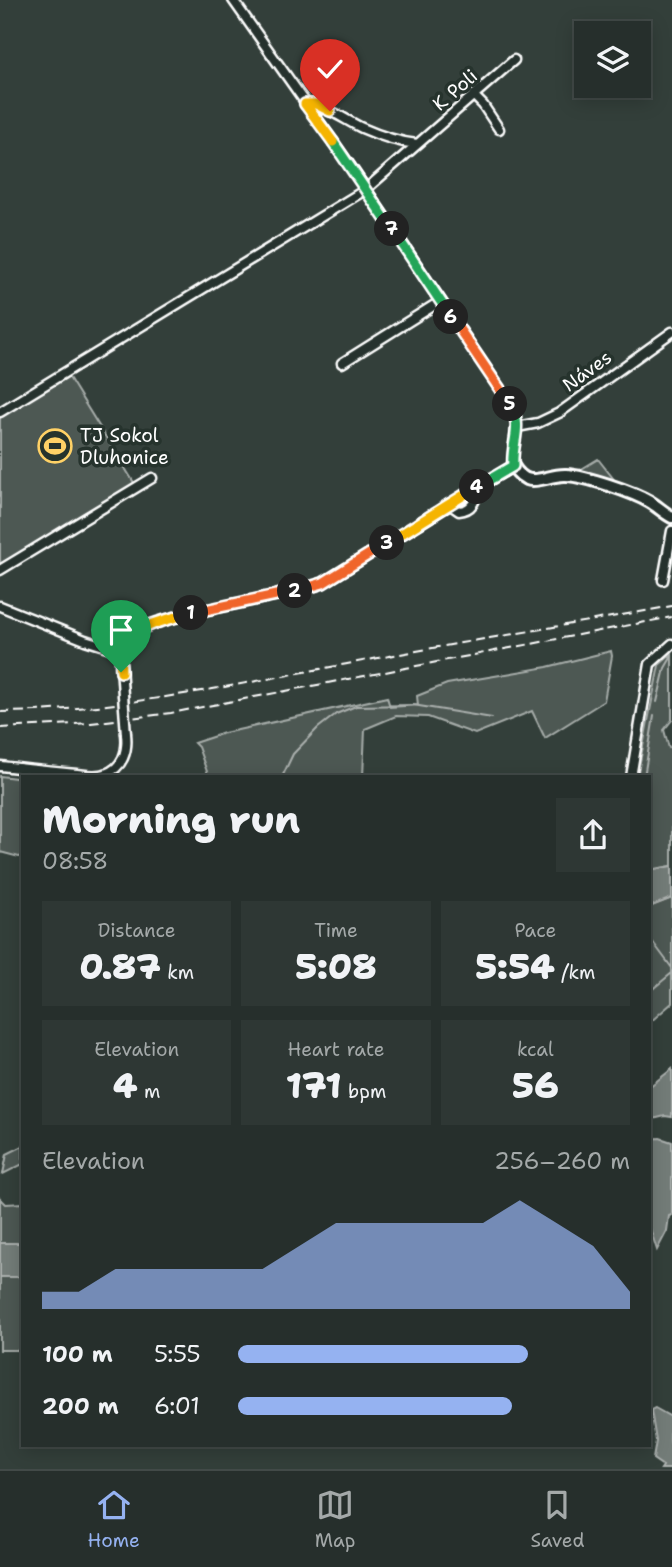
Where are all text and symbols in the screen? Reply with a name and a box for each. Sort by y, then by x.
map controls [574,21,651,98]
button: layers [574,21,651,98]
pin [300,39,360,111]
icon: check [311,50,349,88]
street label: K Poli [427,64,483,116]
pin: 7 [374,212,410,246]
text: 7 [385,216,398,241]
pin: 6 [434,300,468,334]
text: 6 [444,304,457,329]
street label: Náves [557,345,617,397]
pin: 5 [492,386,528,422]
text: 5 [504,391,515,416]
place label: TJ Sokol Dluhonice [80,423,169,470]
sports icon: TJ Sokol Dluhonice [36,427,74,465]
pin: 4 [460,470,494,504]
text: 4 [470,474,483,499]
pin: 3 [370,526,404,560]
text: 3 [380,530,393,555]
pin: 2 [278,574,312,608]
text: 2 [288,578,301,603]
pin: 1 [174,596,208,630]
pin [91,600,151,672]
text: 1 [186,600,195,625]
icon: arrive [102,611,140,649]
text: Morning run [42,794,300,845]
button: share [556,798,630,872]
text: 08:58 [42,846,108,876]
text: Distance [98,918,176,943]
text: Time [314,918,358,943]
text: Pace [514,918,556,943]
text: 0.87 [79,943,161,990]
text: 5:08 [295,943,377,990]
text: 5:54 [475,943,555,990]
text: km [161,960,194,985]
text: /km [555,960,595,985]
text: Elevation [94,1037,179,1062]
text: Heart rate [288,1037,384,1062]
text: kcal [517,1037,554,1062]
text: 4 [113,1062,137,1109]
text: 171 [286,1062,342,1109]
text: 56 [512,1062,559,1109]
text: m [137,1079,160,1104]
text: bpm [342,1079,386,1104]
text: Elevation [42,1146,145,1176]
text: 256–260 m [494,1146,630,1176]
text: 100 m [42,1339,113,1369]
text: 5:55 [154,1339,200,1369]
text: 200 m [42,1391,119,1421]
text: 6:01 [154,1391,200,1421]
tab: Home [88,1486,140,1553]
tab: Map [315,1486,355,1553]
tab: Saved [531,1486,584,1553]

